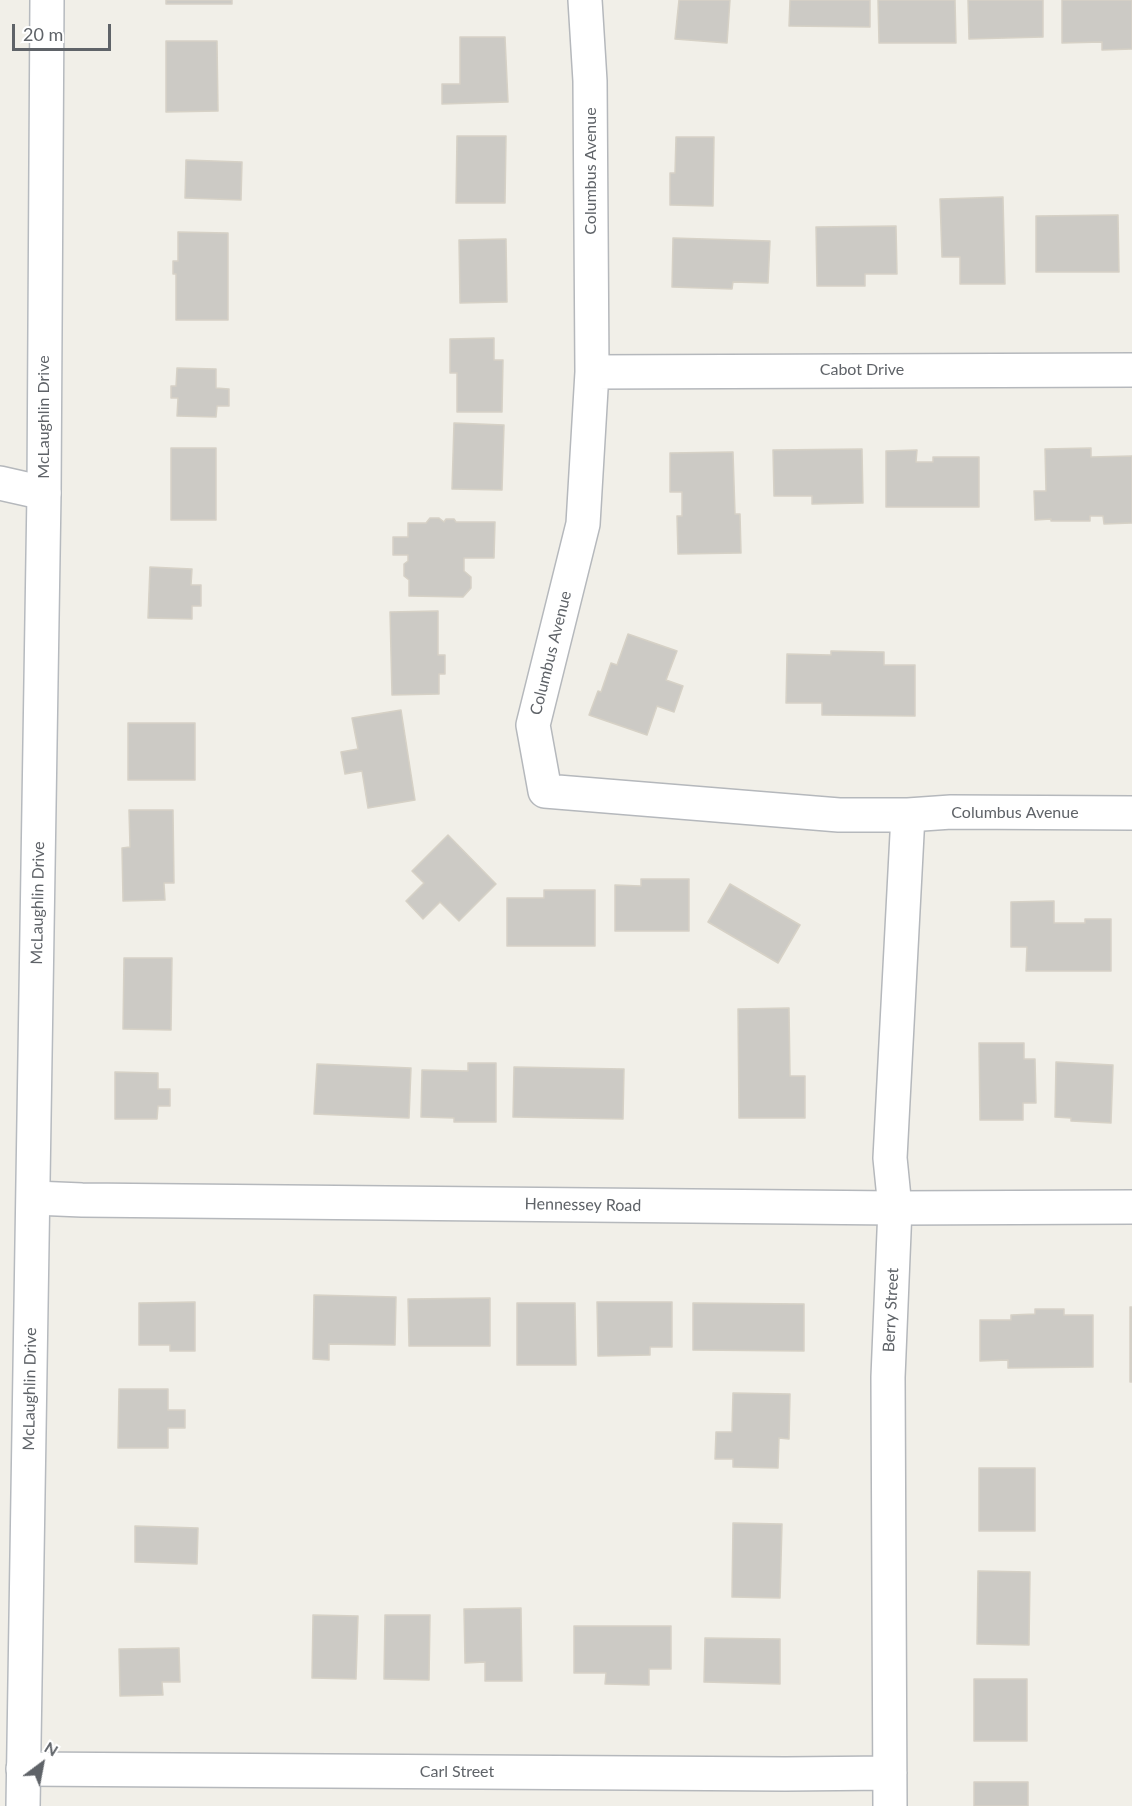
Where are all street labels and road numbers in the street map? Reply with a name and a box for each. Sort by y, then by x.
street label: Columbus Avenue [581,107,601,235]
street label: McLaughlin Drive [34,355,54,479]
street label: Cabot Drive [820,360,904,380]
street label: Columbus Avenue [526,589,576,717]
street label: Columbus Avenue [951,803,1079,823]
street label: McLaughlin Drive [27,841,49,965]
street label: Hennessey Road [525,1194,641,1216]
street label: Berry Street [879,1267,903,1353]
street label: McLaughlin Drive [19,1327,41,1451]
street label: Carl Street [420,1762,494,1782]

